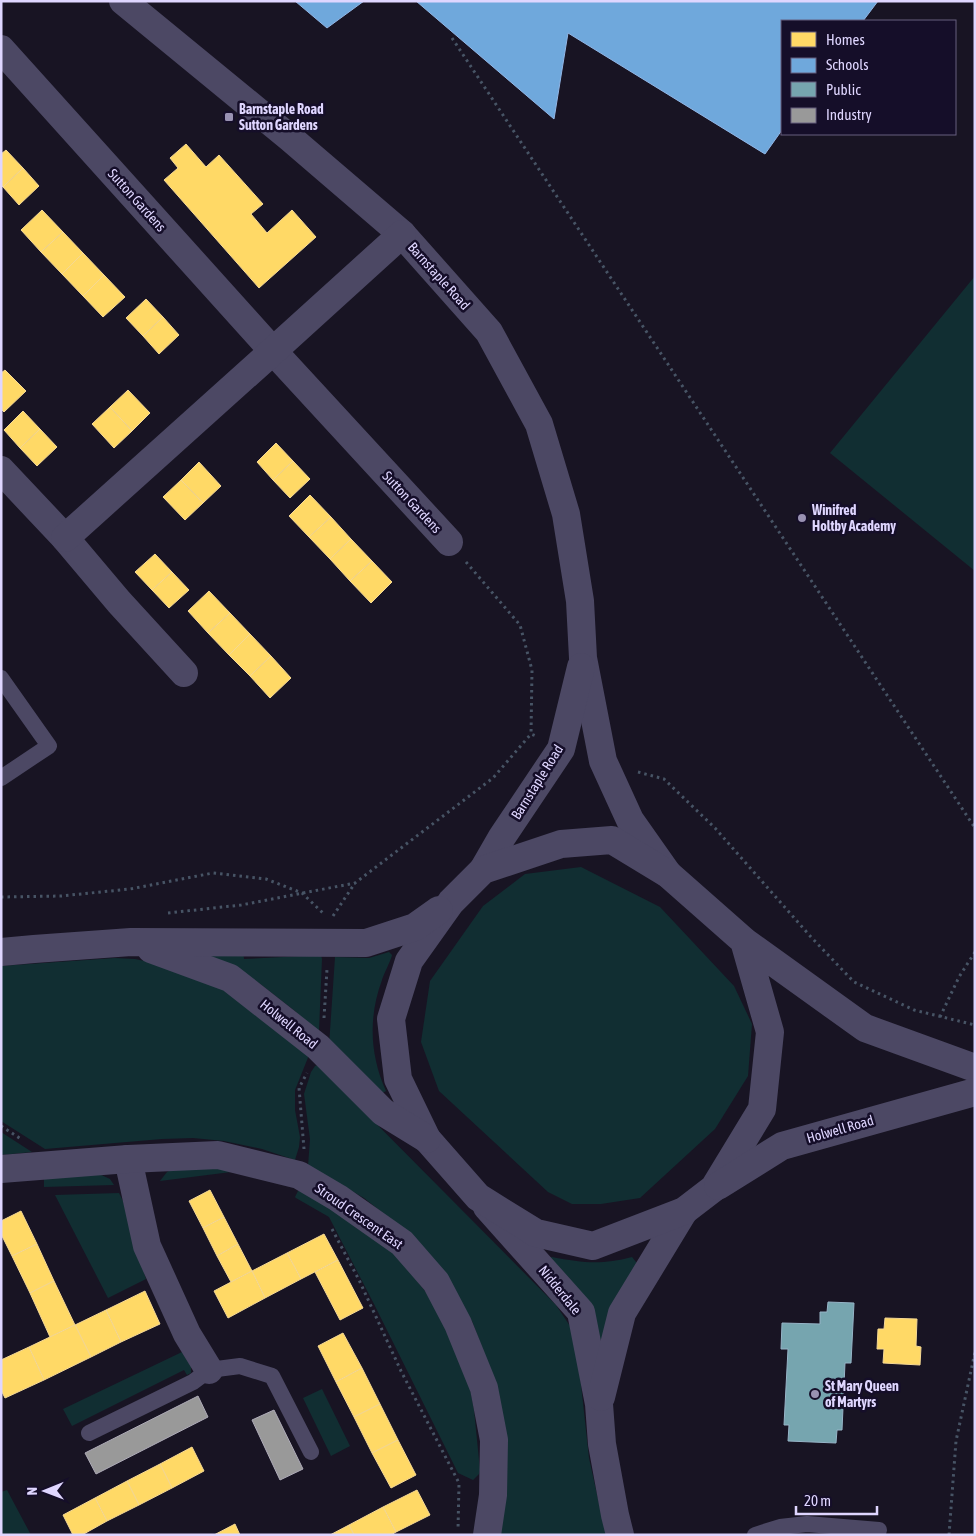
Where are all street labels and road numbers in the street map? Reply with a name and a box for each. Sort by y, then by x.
street label: Sutton Gardens [105,165,169,235]
street label: Barnstaple Road [405,239,473,313]
street label: Sutton Gardens [379,468,445,536]
street label: Barnstaple Road [508,742,566,822]
street label: Holwell Road [257,996,321,1052]
street label: Holwell Road [805,1112,875,1146]
street label: Stroud Crescent East [312,1180,406,1252]
street label: Nidderdale [535,1262,585,1318]

